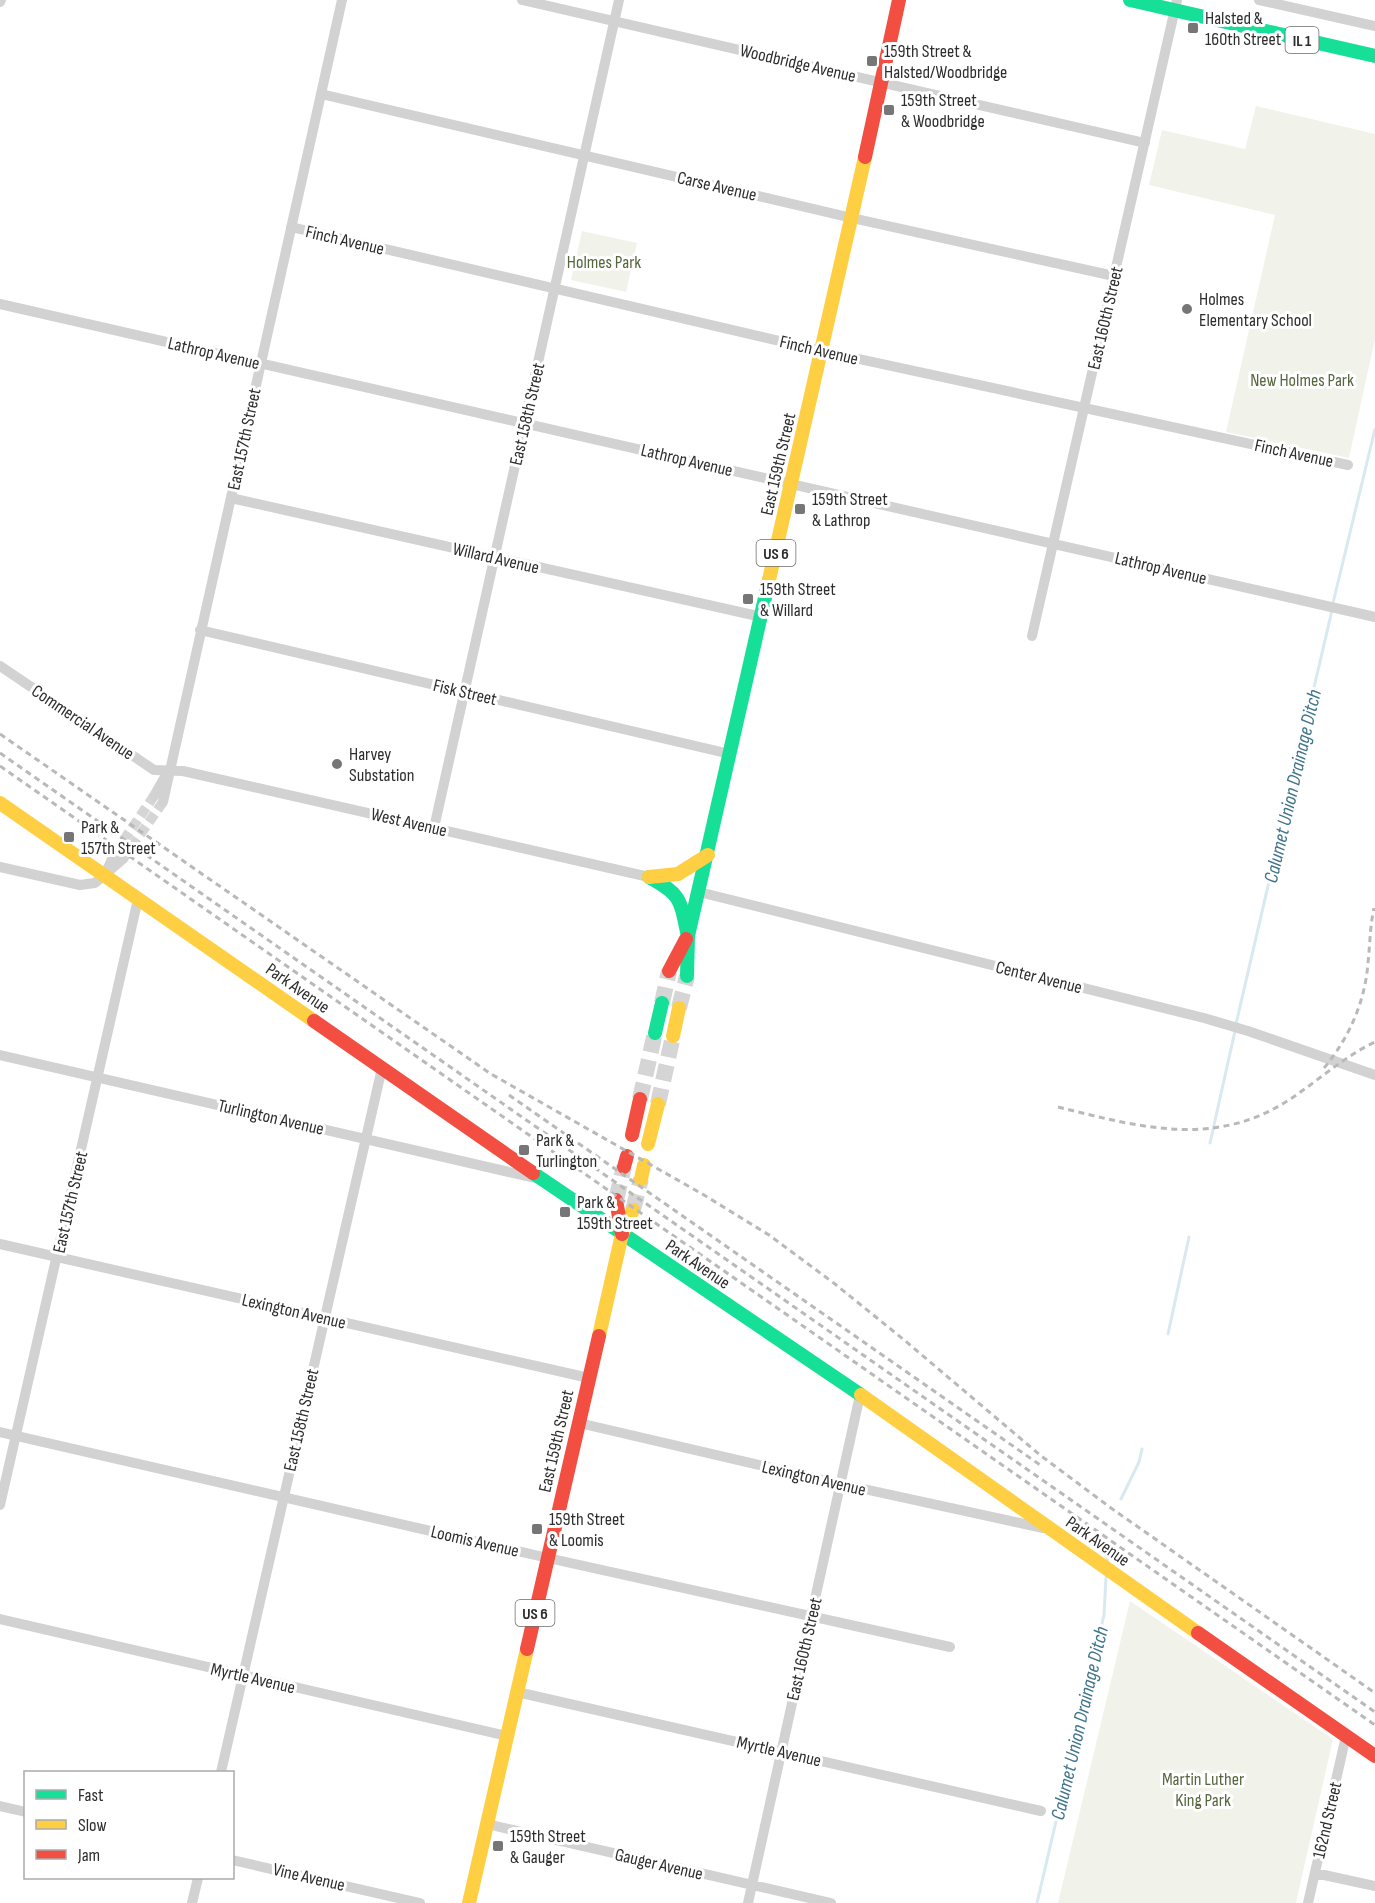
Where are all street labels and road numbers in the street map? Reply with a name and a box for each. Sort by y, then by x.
road number: IL 1 [1286,27,1318,53]
street label: Woodbridge Avenue [738,40,858,87]
street label: Carse Avenue [675,167,759,206]
street label: Finch Avenue [304,221,386,260]
street label: East 160th Street [1083,264,1128,372]
street label: Finch Avenue [778,331,860,370]
street label: Lathrop Avenue [166,333,262,374]
street label: East 158th Street [506,360,550,467]
street label: East 157th Street [223,386,266,492]
street label: East 159th Street [756,410,801,517]
street label: Finch Avenue [1253,435,1335,472]
street label: Lathrop Avenue [639,440,735,481]
street label: Willard Avenue [451,538,541,579]
road number: US 6 [756,540,796,566]
street label: Lathrop Avenue [1113,548,1209,589]
street label: Fisk Street [431,675,499,710]
street label: Commercial Avenue [28,680,138,764]
street label: West Avenue [369,804,449,841]
street label: Center Avenue [994,957,1084,998]
street label: Park Avenue [262,959,334,1018]
street label: Turlington Avenue [216,1095,326,1140]
street label: East 157th Street [49,1149,93,1255]
street label: Park Avenue [661,1235,734,1294]
street label: Lexington Avenue [240,1289,348,1334]
street label: East 158th Street [280,1366,324,1473]
street label: East 159th Street [534,1387,579,1494]
street label: Lexington Avenue [760,1456,868,1501]
street label: Park Avenue [1062,1512,1134,1571]
street label: Loomis Avenue [429,1521,521,1562]
street label: East 160th Street [782,1595,827,1703]
road number: US 6 [516,1600,554,1626]
street label: Myrtle Avenue [209,1659,297,1698]
street label: Myrtle Avenue [735,1732,823,1771]
street label: 162nd Street [1309,1779,1347,1860]
street label: Gauger Avenue [613,1844,705,1885]
street label: Vine Avenue [271,1859,347,1896]

